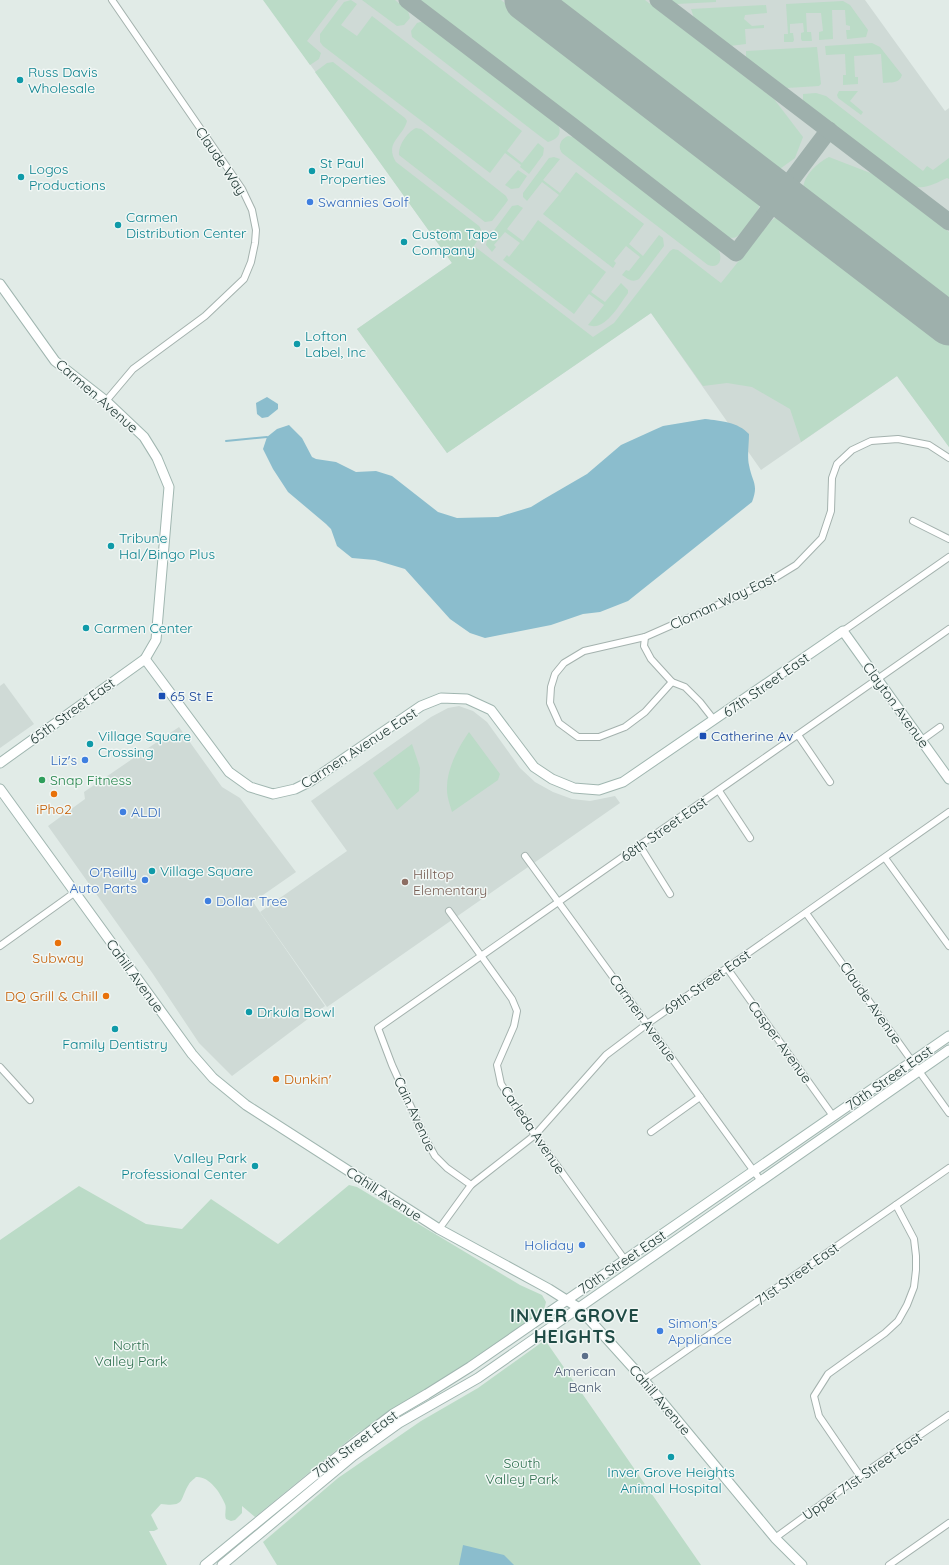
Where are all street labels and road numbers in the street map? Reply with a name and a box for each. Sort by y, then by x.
street label: Claude Way [192,123,250,199]
street label: Carmen Avenue [52,355,142,437]
street label: Cloman Way East [667,568,779,634]
street label: 67th Street East [719,649,813,721]
street label: Clayton Avenue [859,659,933,752]
street label: 65th Street East [26,674,119,748]
street label: Carmen Avenue East [297,704,421,792]
street label: 68th Street East [617,792,711,865]
street label: Cahill Avenue [102,936,168,1016]
street label: 69th Street East [660,945,754,1019]
street label: Claude Avenue [836,958,906,1048]
street label: Carmen Avenue [605,971,681,1065]
street label: Casper Avenue [744,997,816,1087]
street label: 70th Street East [842,1041,936,1115]
street label: Cain Avenue [390,1074,440,1154]
street label: Carleda Avenue [497,1082,569,1178]
street label: Cahill Avenue [343,1163,425,1225]
street label: 70th Street East [575,1226,669,1298]
street label: 71st Street East [752,1238,843,1309]
street label: Cahill Avenue [625,1361,695,1439]
street label: 70th Street East [309,1406,401,1482]
street label: Upper 71st Street East [799,1428,926,1524]

